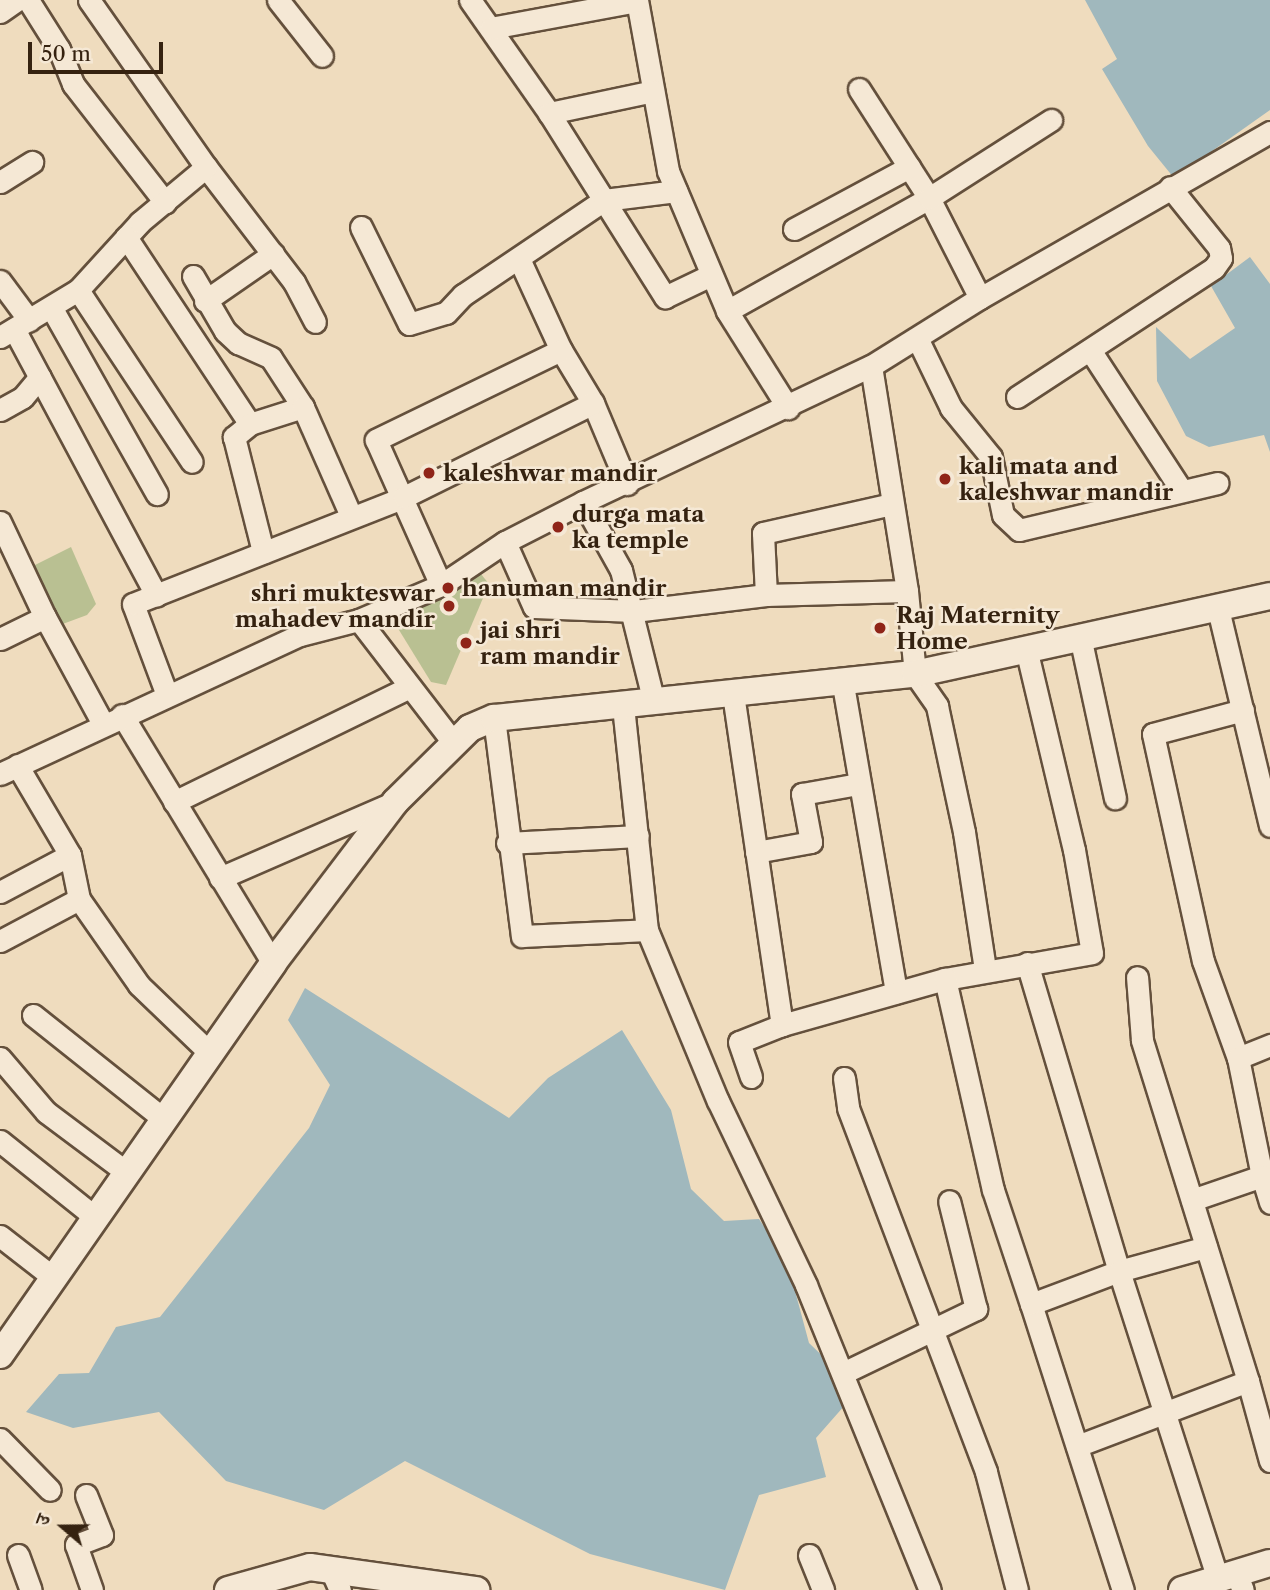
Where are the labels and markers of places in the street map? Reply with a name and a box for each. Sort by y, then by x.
place label: kali mata and kaleshwar mandir [959,452,1173,506]
place label: kaleshwar mandir [443,459,657,487]
marker: kaleshwar mandir [421,465,437,481]
marker: kali mata and kaleshwar mandir [937,471,953,487]
place label: durga mata ka temple [572,500,705,554]
marker: durga mata ka temple [550,519,566,535]
place label: hanuman mandir [462,574,667,602]
place label: shri mukteswar mahadev mandir [234,579,435,633]
marker: hanuman mandir [440,580,456,596]
marker: shri mukteswar mahadev mandir [441,598,457,614]
place label: Raj Maternity Home [896,601,1059,655]
place label: jai shri ram mandir [480,616,620,670]
marker: Raj Maternity Home [870,618,890,638]
marker: jai shri ram mandir [458,635,474,651]

